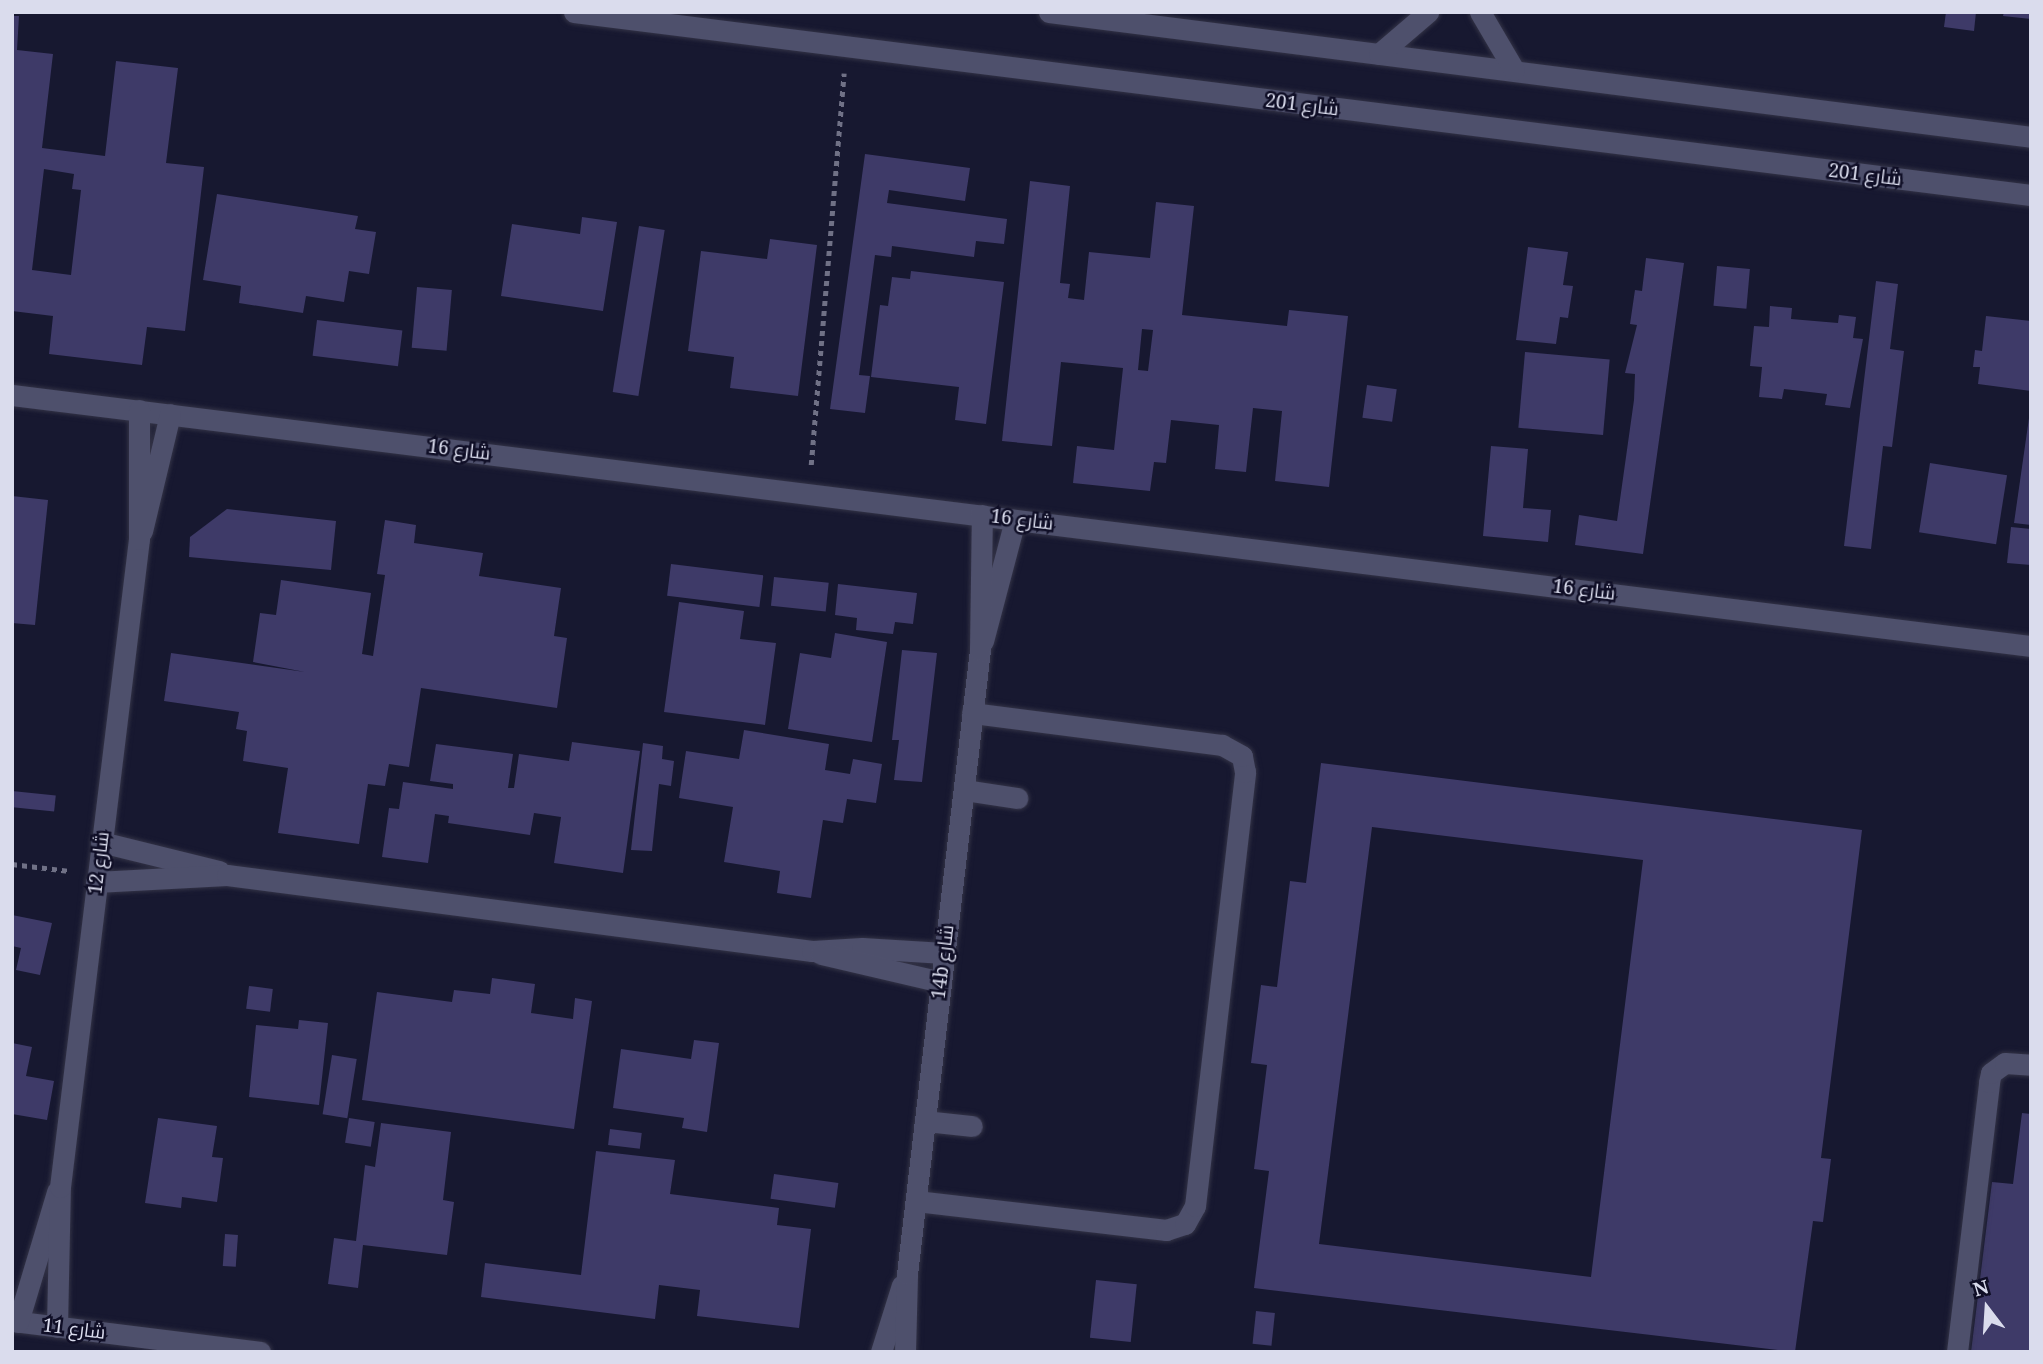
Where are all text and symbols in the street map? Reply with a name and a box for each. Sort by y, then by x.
street label: شارع 201 [1264,89,1340,121]
street label: شارع 201 [1827,159,1903,191]
street label: شارع 16 [426,435,492,465]
street label: شارع 16 [989,505,1055,535]
street label: شارع 16 [1551,575,1617,605]
street label: شارع 12 [84,830,114,896]
street label: 14b شارع [927,924,959,1000]
north arrow [1952,1273,2022,1343]
text: N [1970,1273,1992,1303]
street label: شارع 11 [41,1314,107,1344]

